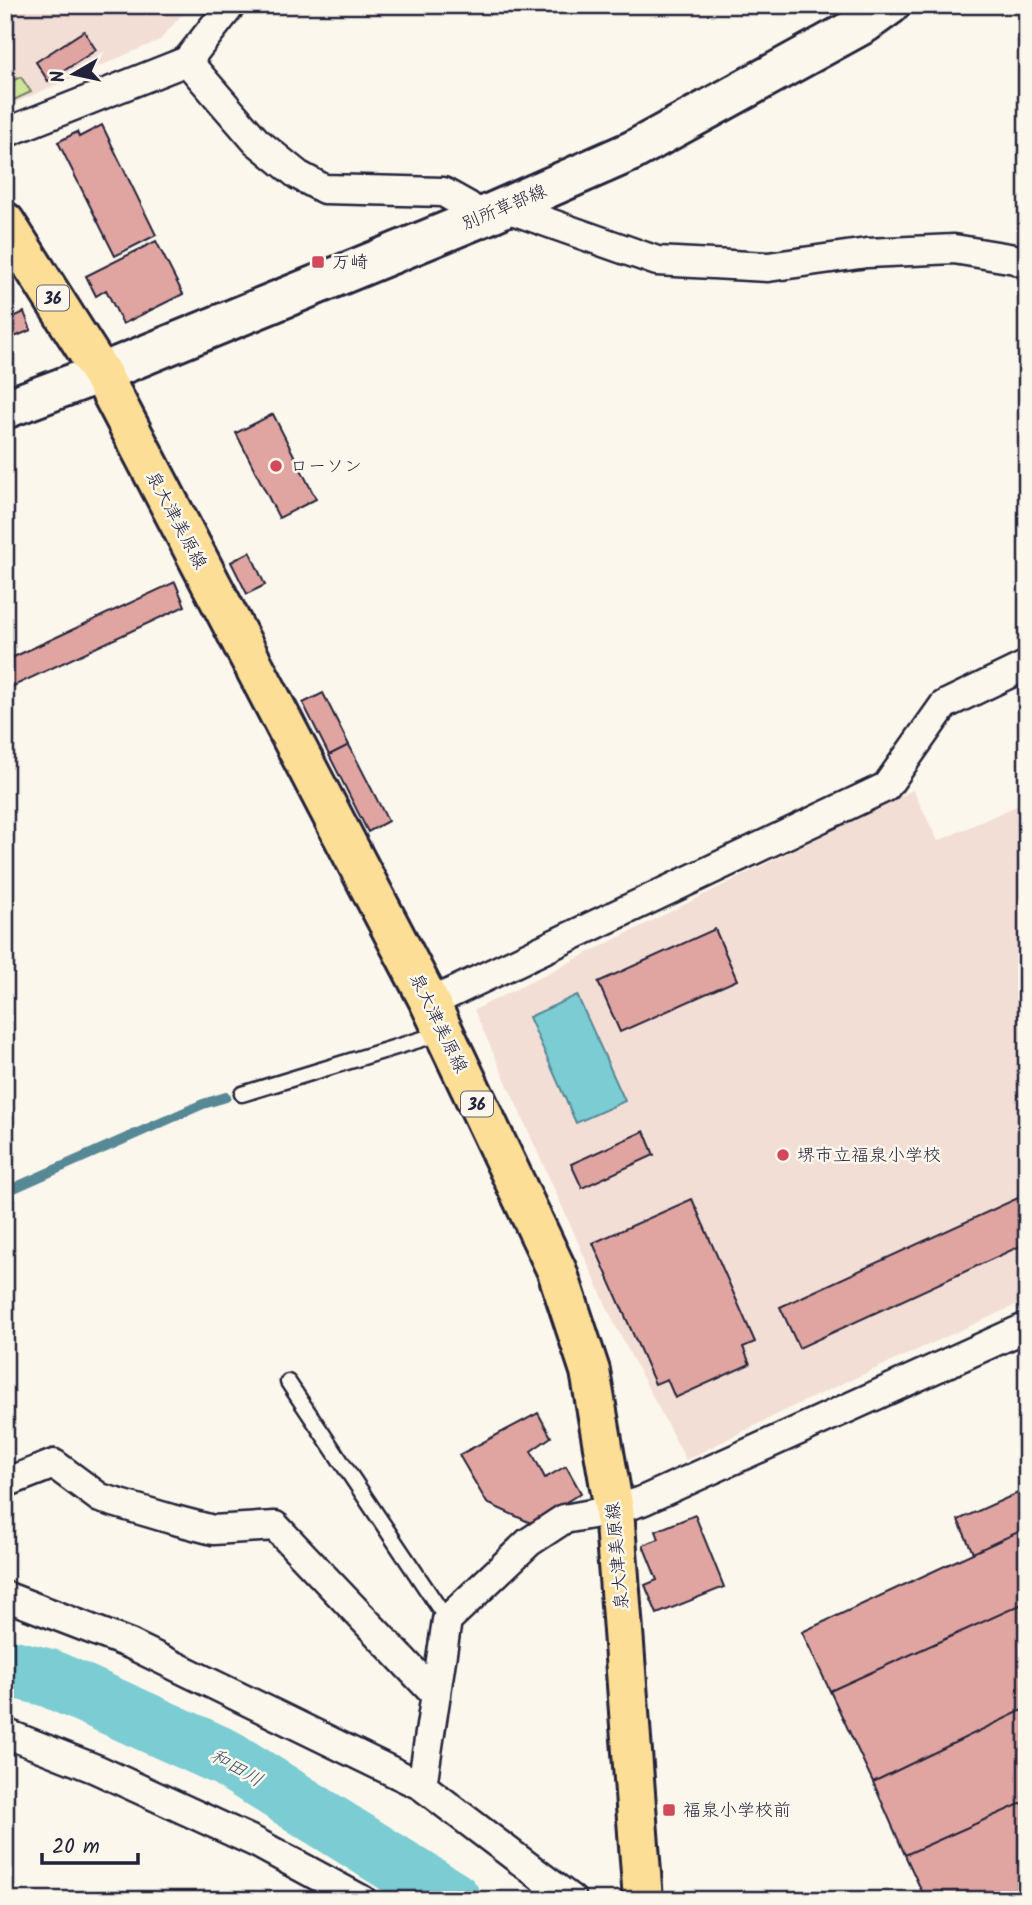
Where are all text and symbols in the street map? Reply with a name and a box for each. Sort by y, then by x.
north arrow [38,38,108,108]
text: N [43,68,75,85]
street label: 別所草部線 [457,177,552,239]
place label: 万崎 [332,249,368,278]
marker: 万崎 [310,254,326,270]
road number: 36 [37,286,69,310]
place label: ローソン [290,453,362,482]
marker: ローソン [268,458,284,474]
street label: 泉大津美原線 [138,466,214,575]
street label: 泉大津美原線 [401,969,474,1079]
road number: 36 [461,1092,493,1116]
place label: 堺市立福泉小学校 [797,1142,941,1171]
marker: 堺市立福泉小学校 [775,1147,791,1163]
street label: 泉大津美原線 [599,1501,638,1611]
water label: 和田川 [204,1741,268,1796]
place label: 福泉小学校前 [683,1797,791,1826]
marker: 福泉小学校前 [661,1802,677,1818]
scale bar [42,1821,138,1865]
text: 20 m [52,1831,100,1864]

